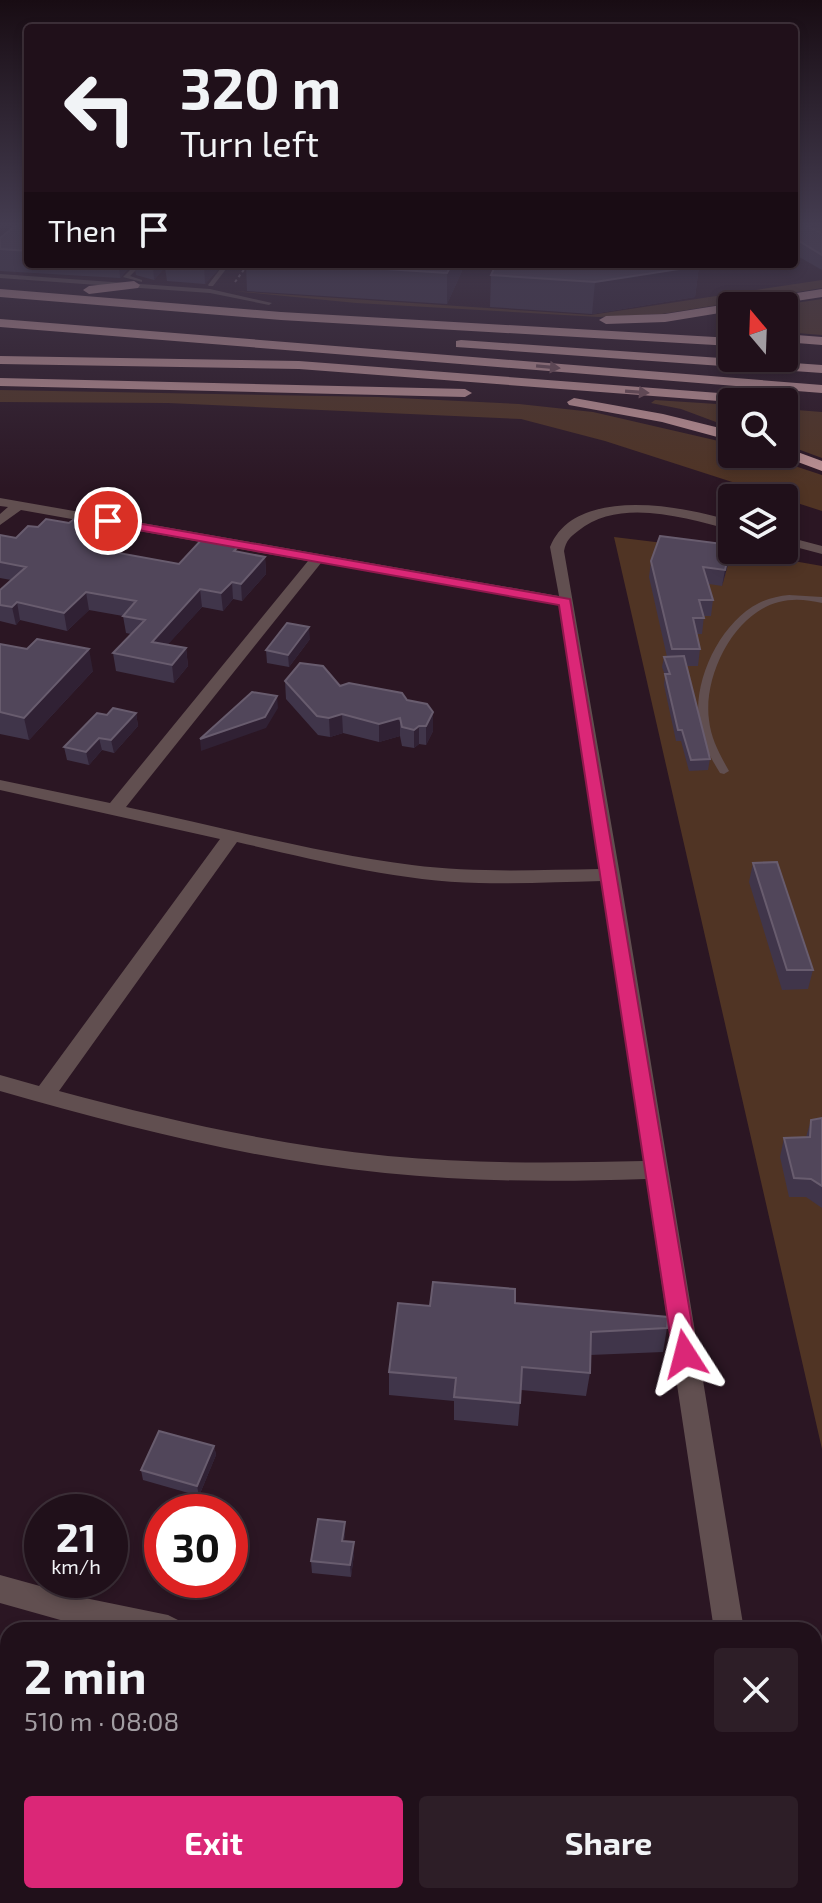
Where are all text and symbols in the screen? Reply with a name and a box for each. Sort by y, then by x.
text: 320 m [180,53,341,120]
icon: left [48,56,152,160]
text: Turn left [180,121,319,164]
icon: arrive [132,208,176,252]
text: Then [48,212,116,248]
north arrow [718,292,798,372]
map controls [718,292,798,564]
one-way arrow [536,361,561,374]
one-way arrow [625,386,650,399]
button: search [718,388,798,468]
button: layers [718,484,798,564]
pin [74,487,142,555]
icon: arrive [86,499,130,543]
position arrow [643,1312,727,1396]
speed limit sign: 30 [144,1494,248,1598]
text: 21 [56,1512,96,1560]
text: km/h [51,1554,101,1578]
text: 2 min [24,1646,147,1704]
button: close [714,1648,798,1732]
text: 510 m · 08:08 [24,1705,179,1736]
button: Exit [24,1796,403,1888]
button: Share [419,1796,798,1888]

